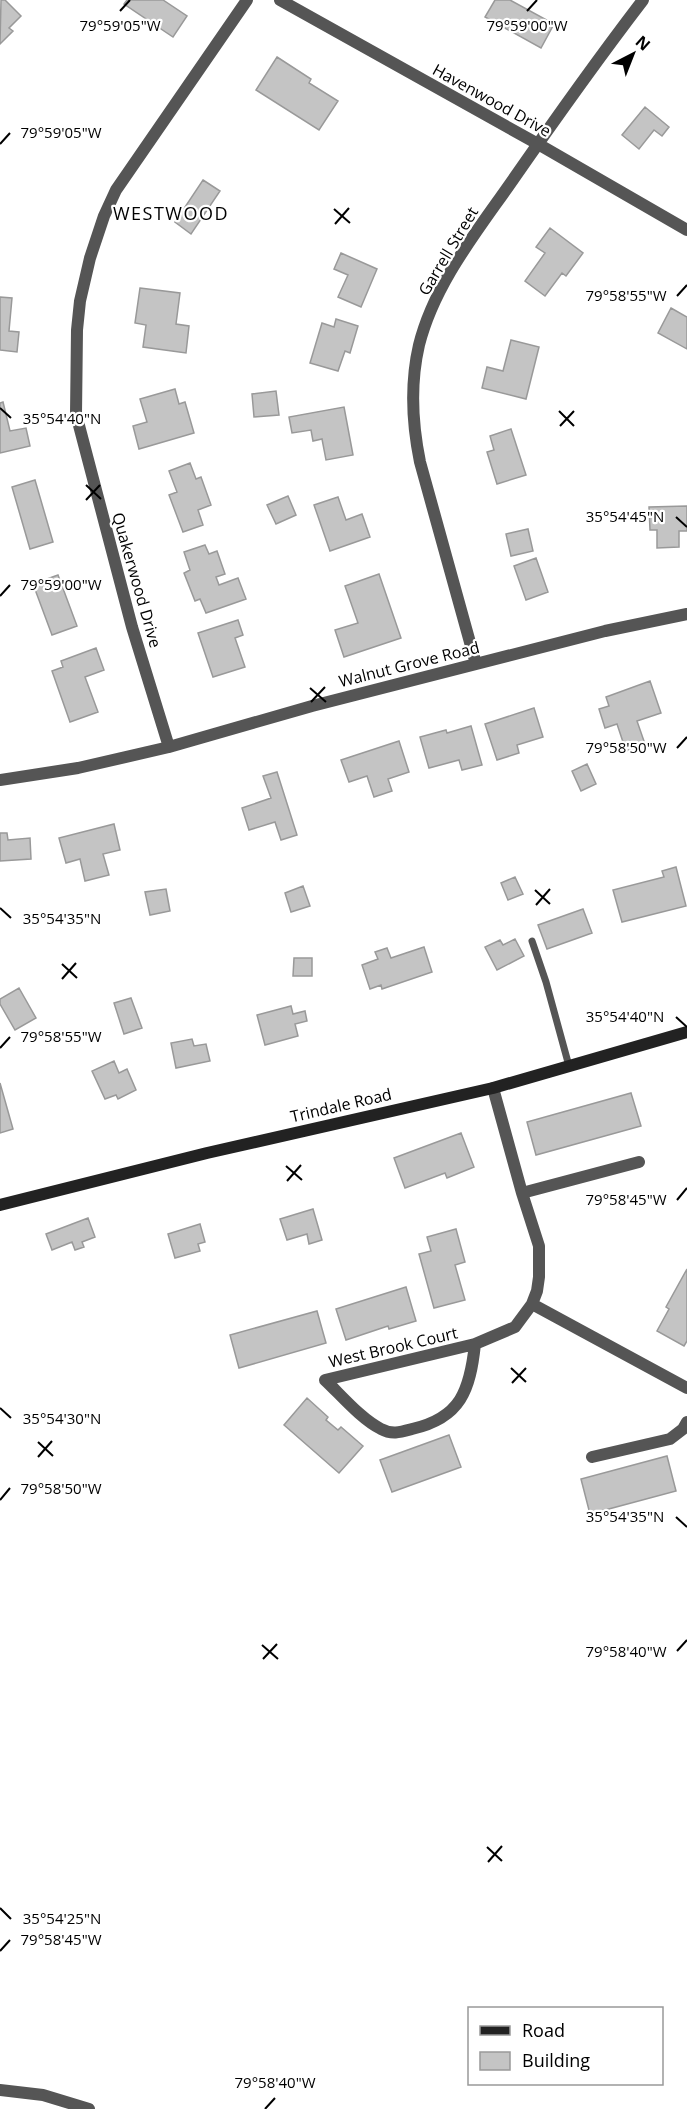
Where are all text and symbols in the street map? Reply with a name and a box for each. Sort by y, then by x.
text: 79°59'05"W [80,15,161,35]
text: 79°59'00"W [487,15,568,35]
north arrow [603,24,663,84]
text: N [631,30,655,55]
street label: Havenwood Drive [429,58,555,142]
text: 79°59'05"W [21,122,102,142]
district label: WESTWOOD [113,201,229,225]
street label: Garrell Street [413,202,483,299]
text: 79°58'55"W [586,285,667,305]
text: 35°54'40"N [23,408,101,428]
text: 35°54'45"N [586,506,664,526]
street label: Quakerwood Drive [107,510,167,650]
text: 79°59'00"W [21,574,102,594]
street label: Walnut Grove Road [336,636,482,692]
text: 79°58'50"W [586,737,667,757]
text: 35°54'35"N [23,908,101,928]
text: 35°54'40"N [586,1006,664,1026]
text: 79°58'55"W [21,1026,102,1046]
street label: Trindale Road [288,1083,394,1127]
text: 79°58'45"W [586,1189,667,1209]
street label: West Brook Court [326,1321,460,1373]
text: 35°54'30"N [23,1408,101,1428]
text: 79°58'50"W [21,1478,102,1498]
text: 35°54'35"N [586,1506,664,1526]
text: 79°58'40"W [586,1641,667,1661]
text: 35°54'25"N [23,1908,101,1928]
text: 79°58'45"W [21,1929,102,1949]
legend [468,2007,663,2085]
text: Road [522,2018,565,2042]
text: Building [522,2048,590,2072]
text: 79°58'40"W [235,2072,316,2092]

